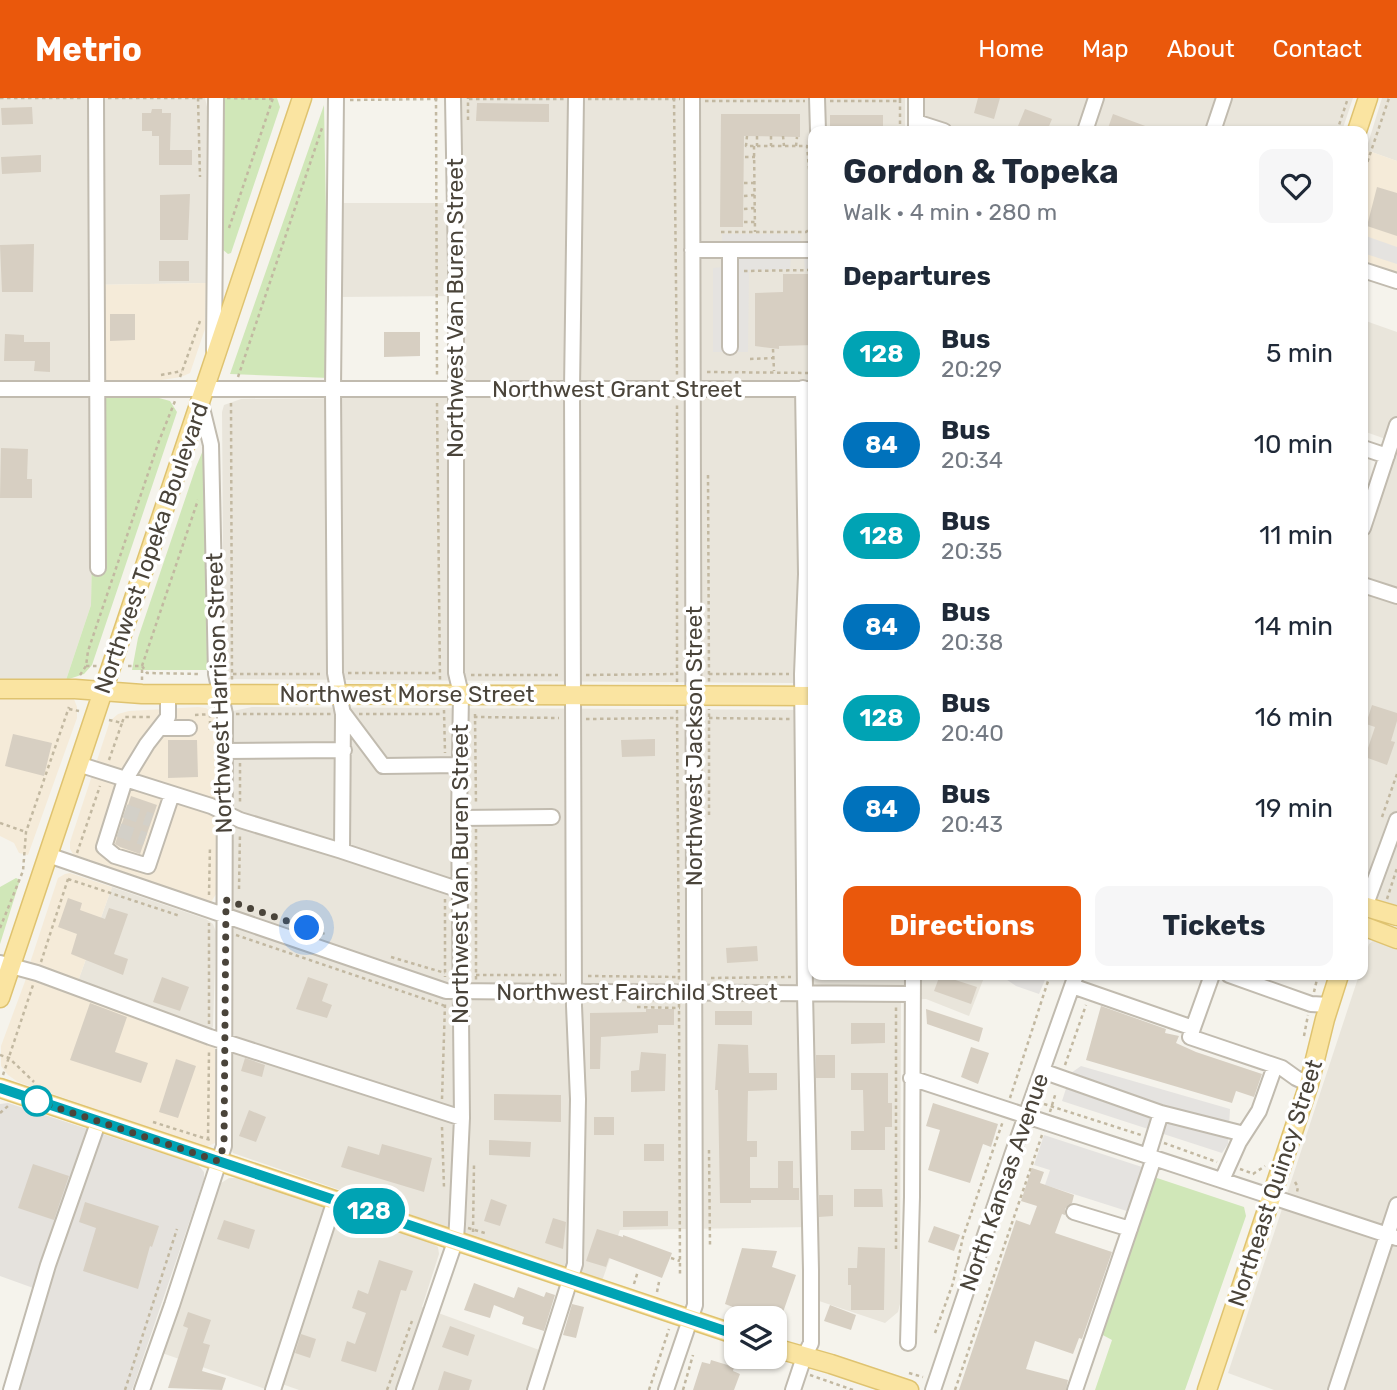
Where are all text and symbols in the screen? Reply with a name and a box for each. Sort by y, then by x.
text: Metrio [35,30,142,69]
text: Home [978,35,1044,63]
text: Map [1082,35,1129,63]
text: About [1167,35,1235,63]
text: Contact [1273,35,1362,63]
button: heart [1259,149,1333,223]
text: Gordon & Topeka [843,152,1119,191]
street label: Northwest Van Buren Street [441,158,469,458]
text: Walk · 4 min · 280 m [843,198,1057,226]
text: Departures [843,261,991,292]
text: Bus [941,324,990,355]
text: 5 min [1266,338,1333,369]
text: 128 [860,340,903,368]
text: 20:29 [941,355,1002,383]
street label: Northwest Grant Street [492,375,742,403]
street label: Northwest Topeka Boulevard [88,399,214,697]
text: Bus [941,415,990,446]
text: 10 min [1254,429,1333,460]
text: 84 [865,431,898,459]
text: 20:34 [941,446,1003,474]
text: Bus [941,506,990,537]
text: 11 min [1259,520,1333,551]
text: 128 [860,522,903,550]
text: 20:35 [941,537,1002,565]
street label: Northwest Harrison Street [200,552,238,834]
text: Bus [941,597,990,628]
street label: Northwest Jackson Street [680,606,708,886]
text: 14 min [1254,611,1333,642]
text: 84 [865,613,898,641]
text: 20:38 [941,628,1003,656]
street label: Northwest Morse Street [279,680,535,708]
text: Bus [941,688,990,719]
text: 16 min [1255,702,1333,733]
text: 128 [860,704,903,732]
text: 20:40 [941,719,1004,747]
street label: Northwest Van Buren Street [446,724,474,1024]
text: Bus [941,779,990,810]
text: 19 min [1255,793,1333,824]
text: 84 [865,795,898,823]
text: 20:43 [941,810,1003,838]
button: Directions [843,886,1081,966]
button: Tickets [1095,886,1333,966]
your location [289,910,324,945]
street label: Northwest Fairchild Street [496,978,778,1006]
street label: Northeast Quincy Street [1222,1056,1328,1310]
street label: North Kansas Avenue [954,1069,1054,1295]
unlabelled marker [22,1086,52,1116]
line badge: 128 [329,1188,409,1234]
text: 128 [347,1197,391,1225]
map controls [724,1306,787,1369]
button: layers [724,1306,787,1369]

